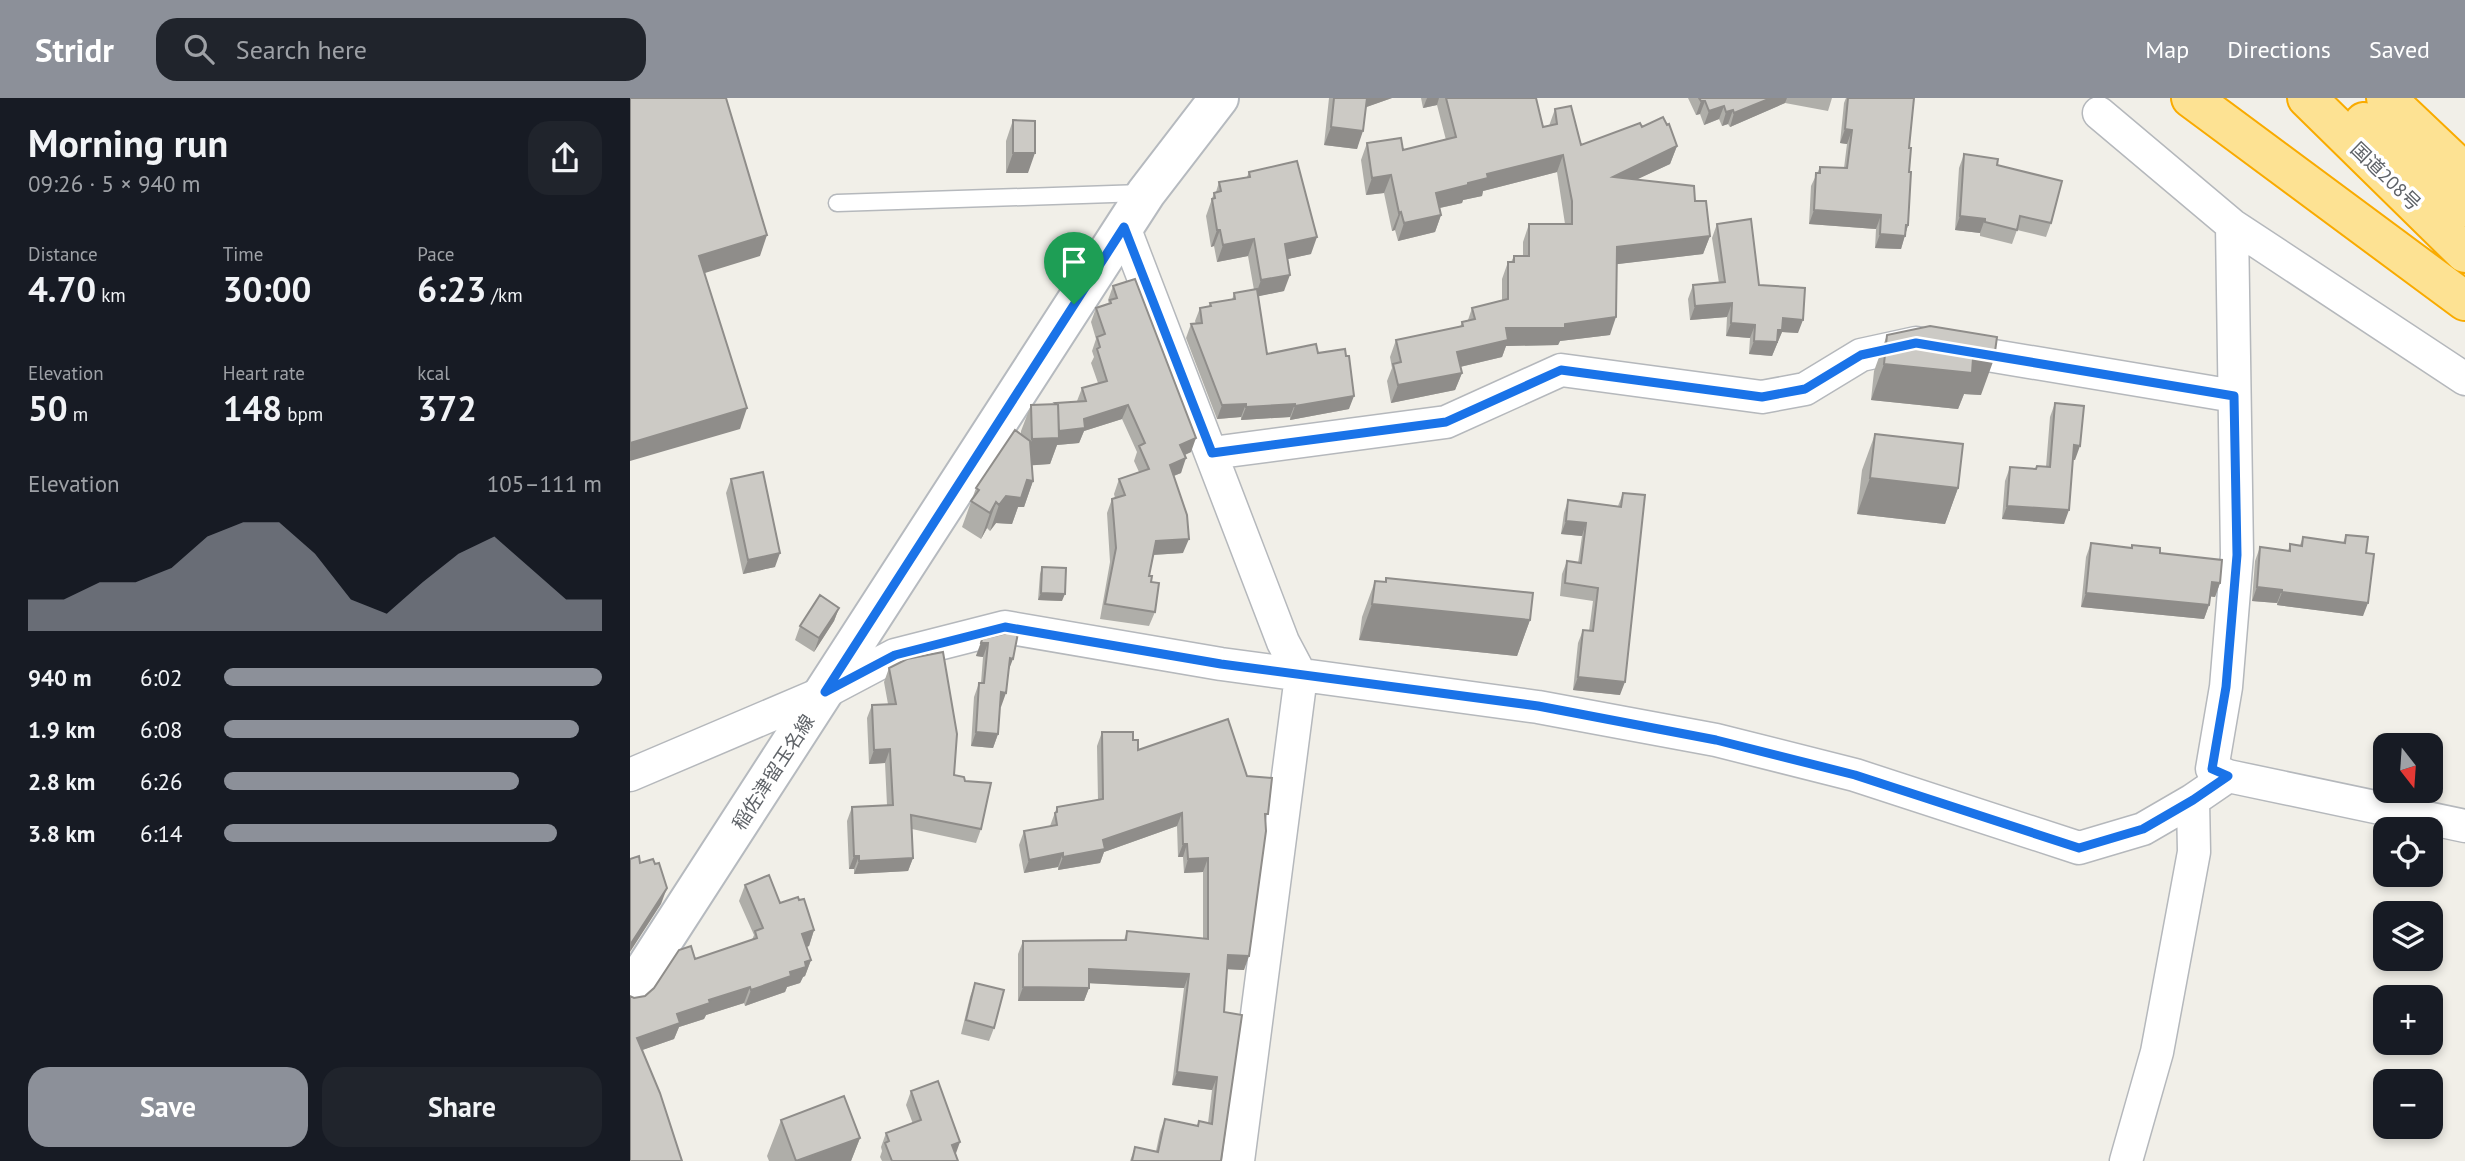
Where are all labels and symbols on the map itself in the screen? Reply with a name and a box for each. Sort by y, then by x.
street label: 国道208号 [2346,137,2426,215]
pin [1044,232,1104,304]
street label: 稲佐津留玉名線 [727,710,819,834]
north arrow [2373,733,2443,803]

